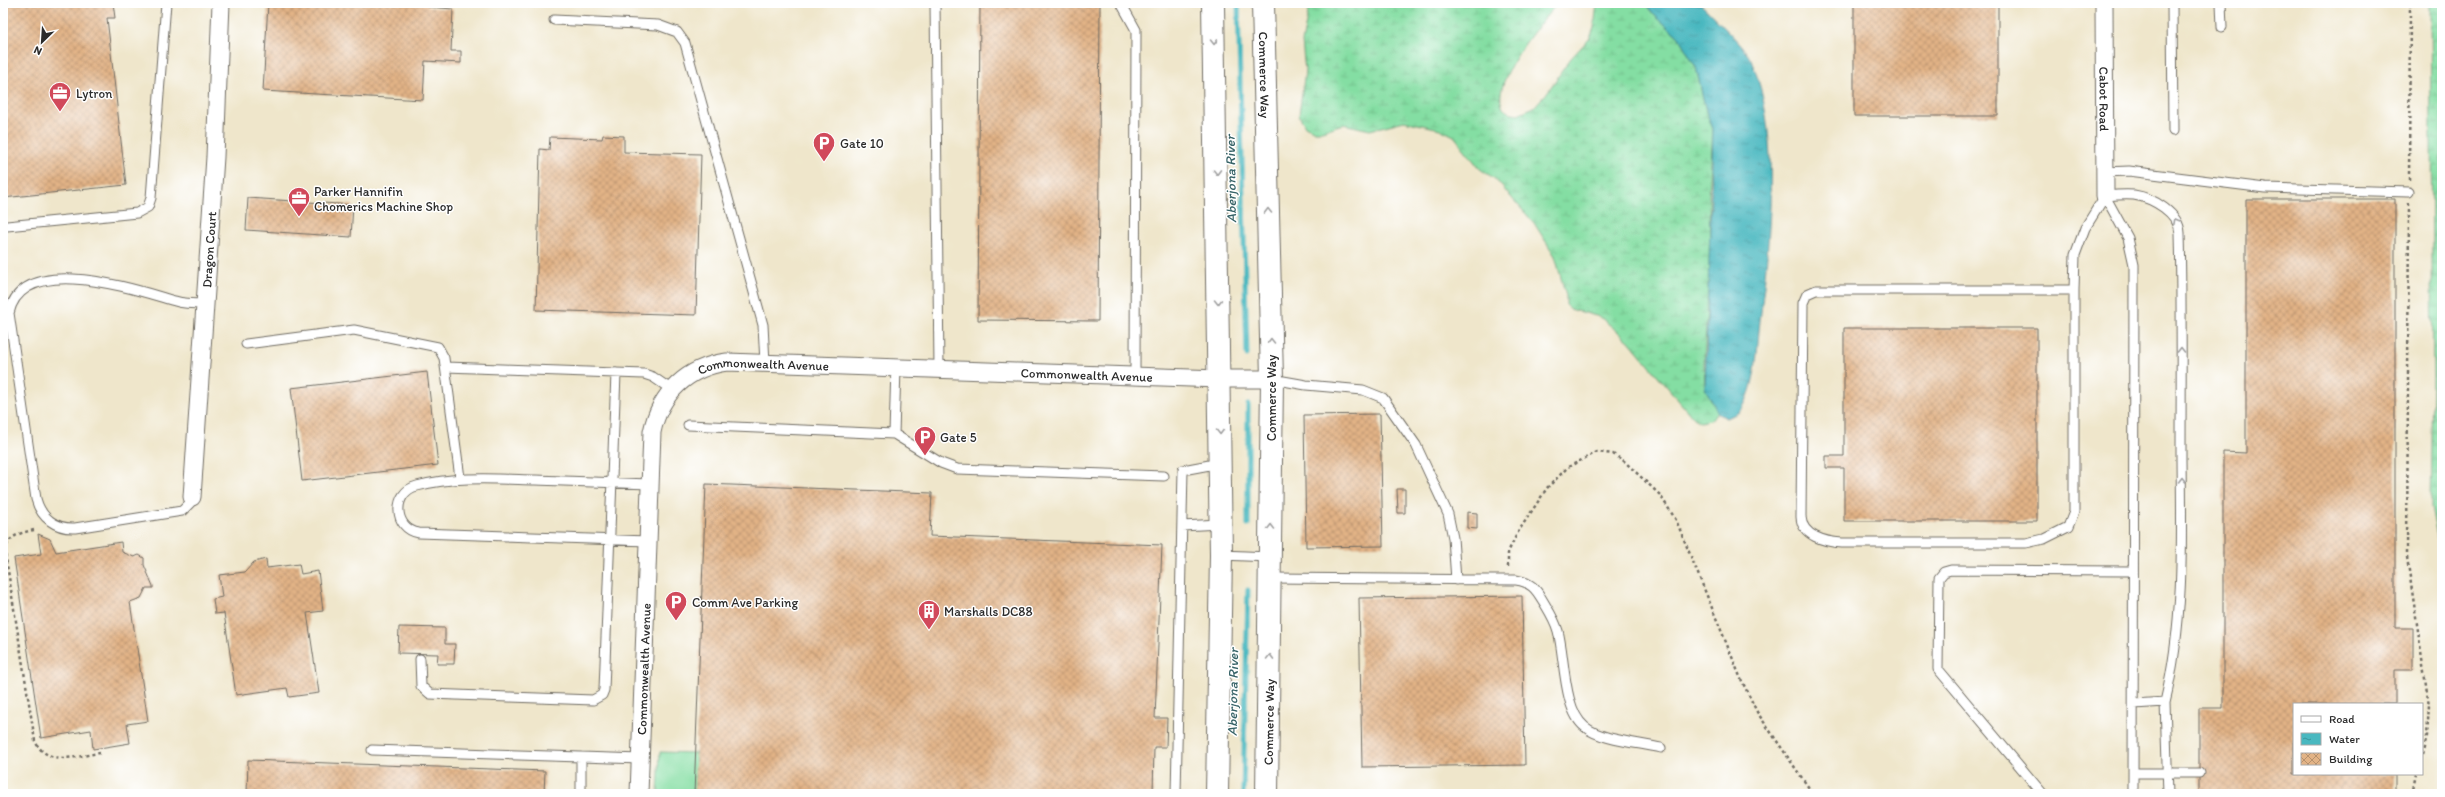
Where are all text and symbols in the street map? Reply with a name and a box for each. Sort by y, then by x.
north arrow [22,22,62,62]
street label: Commerce Way [1256,31,1273,118]
one-way arrow [1210,39,1218,45]
text: N [32,43,44,58]
street label: Cabot Road [2097,67,2112,131]
office icon: Lytron [47,80,73,113]
place label: Lytron [76,86,113,101]
parking icon: Gate 10 [811,130,837,163]
water label: Aberjona River [1222,134,1240,223]
place label: Gate 10 [840,136,884,151]
one-way arrow [1213,169,1221,175]
place label: Parker Hannifin Chomerics Machine Shop [314,184,453,214]
office icon: Parker Hannifin Chomerics Machine Shop [286,185,312,218]
one-way arrow [1264,208,1272,214]
street label: Dragon Court [199,211,219,288]
one-way arrow [2174,218,2181,225]
one-way arrow [1214,299,1222,305]
one-way arrow [1267,338,1275,344]
one-way arrow [2177,347,2185,353]
street label: Commonwealth Avenue [695,354,829,377]
street label: Commerce Way [1264,355,1279,441]
street label: Commonwealth Avenue [1020,365,1153,384]
parking icon: Gate 5 [912,424,938,457]
one-way arrow [1216,429,1224,435]
place label: Gate 5 [940,430,977,445]
one-way arrow [2178,477,2186,483]
one-way arrow [1267,524,1275,530]
parking icon: Comm Ave Parking [663,589,689,622]
place label: Comm Ave Parking [692,595,798,610]
building icon: Marshalls DC88 [916,598,942,631]
street label: Commonwealth Avenue [634,603,653,735]
place label: Marshalls DC88 [944,604,1033,619]
water label: Aberjona River [1224,647,1242,736]
one-way arrow [1266,654,1274,660]
street label: Commerce Way [1261,679,1277,765]
legend [2293,703,2423,775]
text: Road [2329,712,2355,726]
text: Water [2329,732,2360,746]
text: Building [2329,752,2373,766]

